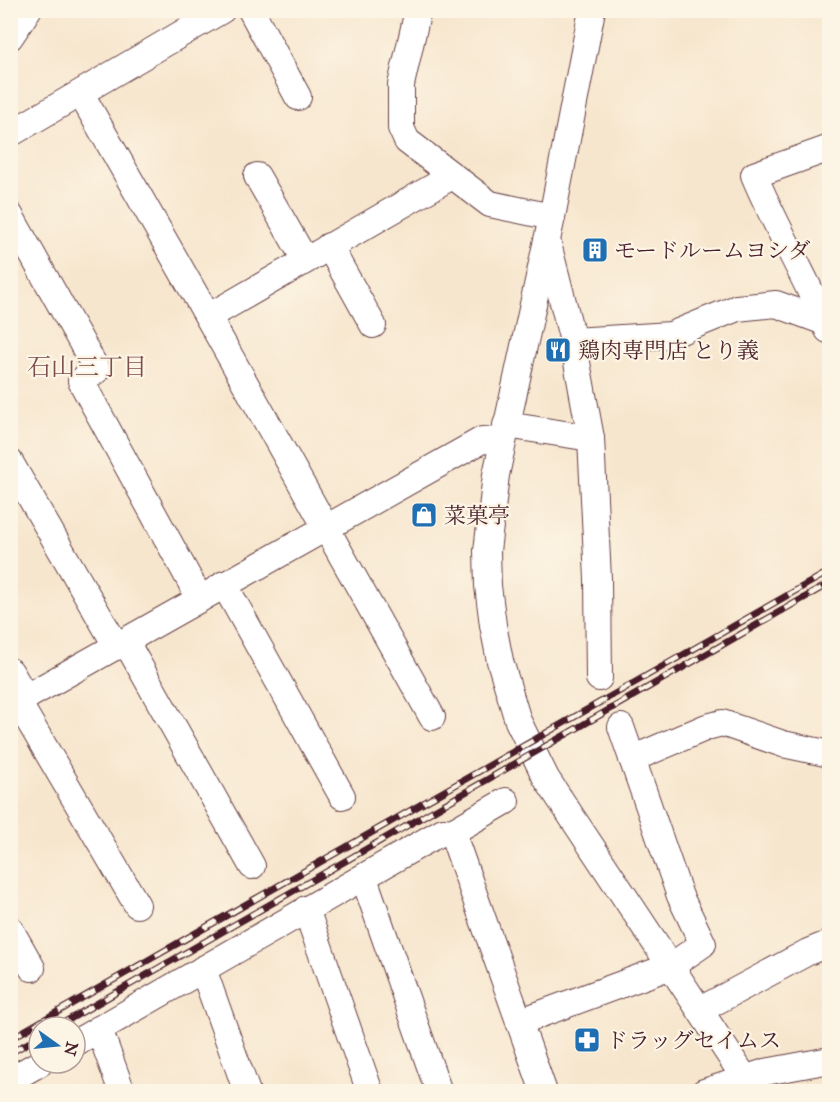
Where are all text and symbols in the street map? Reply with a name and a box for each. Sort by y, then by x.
building icon: モードルームヨシダ [580,235,610,265]
place label: モードルームヨシダ [614,237,810,264]
restaurant icon: 鶏肉専門店 とり義 [543,335,573,365]
place label: 鶏肉専門店 とり義 [578,337,759,364]
district label: 石山三丁目 [27,352,147,382]
shop icon: 菜菓亭 [409,500,439,530]
place label: 菜菓亭 [444,502,510,529]
north arrow [27,1015,87,1075]
pharmacy icon: ドラッグセイムス [572,1025,602,1055]
place label: ドラッグセイムス [606,1027,781,1054]
text: N [60,1040,82,1058]

